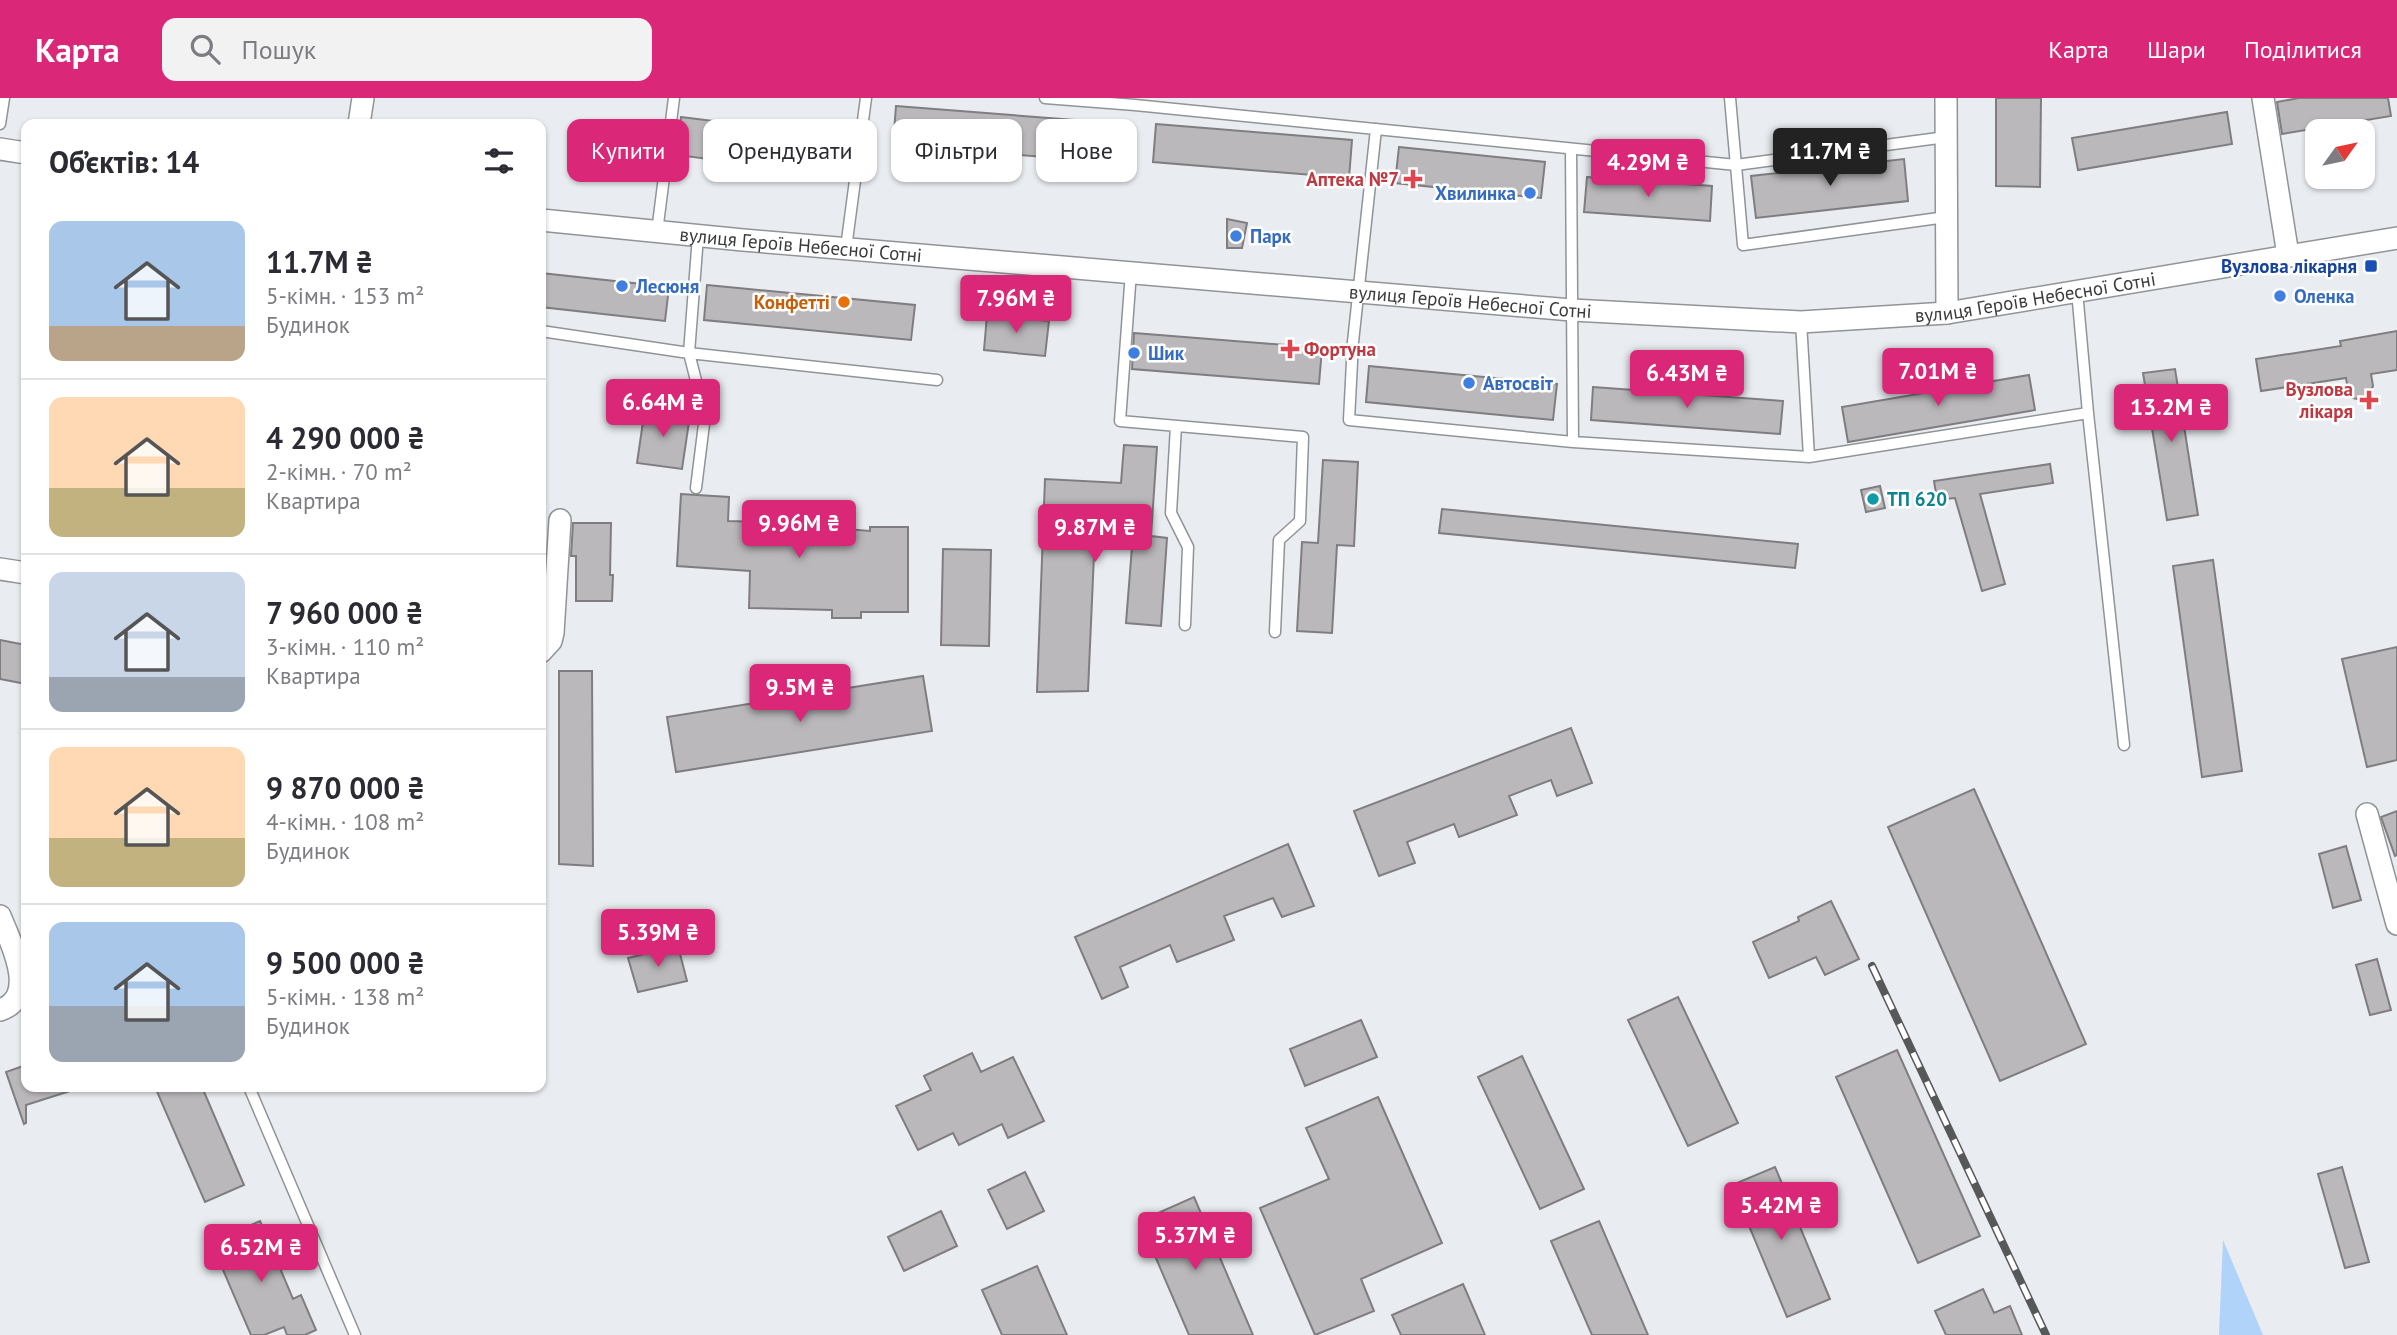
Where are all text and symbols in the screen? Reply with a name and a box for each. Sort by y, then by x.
search box [162,18,652,81]
text: Карта [35,28,120,71]
icon: search [186,30,224,68]
text: Пошук [242,33,316,66]
text: Карта [2048,34,2109,65]
text: Шари [2147,34,2206,65]
text: Поділитися [2244,34,2362,65]
chip: Купити [567,119,689,182]
chip: Орендувати [703,119,877,182]
chip: Фільтри [891,119,1022,182]
chip: Нове [1036,119,1137,182]
north arrow [2305,119,2375,189]
map controls [2305,119,2375,189]
pin: 11.7M ₴ [1765,129,1895,188]
text: 11.7M ₴ [1789,136,1871,165]
pin: 4.29M ₴ [1583,140,1713,199]
text: Об’єктів: 14 [49,142,199,181]
icon: filters [480,142,518,180]
text: 4.29M ₴ [1607,147,1689,176]
place label: Аптека №7 [1306,167,1399,191]
marker: Аптека №7 [1405,171,1421,187]
place label: Хвилинка [1435,181,1516,205]
marker: Хвилинка [1522,185,1538,201]
street label: вулиця Героїв Небесної Сотні [678,222,923,267]
place label: Парк [1250,224,1292,248]
marker: Парк [1228,228,1244,244]
text: 11.7M ₴ [266,242,373,281]
icon: home [105,249,189,333]
place label: Вузлова лікарня [2221,254,2357,278]
marker: Вузлова лікарня [2363,258,2379,274]
street label: вулиця Героїв Небесної Сотні [1914,266,2157,327]
place label: Лесюня [635,274,699,298]
pin: 7.96M ₴ [951,275,1081,335]
marker: Лесюня [614,278,630,294]
street label: вулиця Героїв Небесної Сотні [1348,279,1592,323]
text: 5-кімн. · 153 m² [266,281,424,310]
text: 7.96M ₴ [976,283,1056,312]
place label: Оленка [2294,284,2354,308]
marker: Оленка [2272,288,2288,304]
place label: Конфетті [754,290,830,314]
marker: Конфетті [836,294,852,310]
text: Будинок [266,310,350,339]
place label: Фортуна [1304,337,1376,361]
place label: Шик [1148,341,1185,365]
marker: Фортуна [1282,341,1298,357]
marker: Шик [1126,345,1142,361]
pin: 7.01M ₴ [1873,348,2003,408]
pin: 6.43M ₴ [1622,350,1752,410]
text: 7.01M ₴ [1898,356,1978,385]
text: 6.43M ₴ [1646,358,1728,387]
place label: Автосвіт [1483,371,1553,395]
marker: Автосвіт [1461,375,1477,391]
place label: Вузлова лікаря [2285,377,2353,423]
pin: 6.64M ₴ [598,380,728,439]
pin: 13.2M ₴ [2106,384,2236,444]
text: 6.64M ₴ [622,387,704,416]
marker: Вузлова лікаря [2359,390,2379,410]
text: 13.2M ₴ [2130,392,2212,421]
text: 4 290 000 ₴ [266,418,425,457]
icon: home [105,425,189,509]
text: 2-кімн. · 70 m² [266,457,412,486]
text: Квартира [266,486,361,515]
place label: ТП 620 [1887,487,1947,511]
marker: ТП 620 [1865,491,1881,507]
pin: 9.96M ₴ [734,500,864,560]
pin: 9.87M ₴ [1030,504,1160,564]
text: 9.96M ₴ [758,508,840,537]
text: 9.87M ₴ [1054,512,1136,541]
text: 7 960 000 ₴ [266,593,423,632]
icon: home [105,600,189,684]
text: 3-кімн. · 110 m² [266,632,424,661]
text: Квартира [266,661,361,690]
pin: 9.5M ₴ [743,664,857,724]
text: 9.5M ₴ [765,672,835,701]
text: 9 870 000 ₴ [266,768,425,807]
icon: home [105,775,189,859]
text: 4-кімн. · 108 m² [266,807,424,836]
text: Будинок [266,836,350,865]
pin: 5.39M ₴ [593,910,723,969]
text: 5.39M ₴ [617,917,699,946]
text: 9 500 000 ₴ [266,943,425,982]
icon: home [105,950,189,1034]
text: 5-кімн. · 138 m² [266,982,424,1011]
text: Будинок [266,1011,350,1040]
pin: 5.42M ₴ [1716,1182,1846,1242]
text: 5.42M ₴ [1740,1190,1822,1219]
pin: 5.37M ₴ [1130,1212,1260,1272]
text: 5.37M ₴ [1154,1220,1236,1249]
pin: 6.52M ₴ [196,1224,326,1284]
text: 6.52M ₴ [220,1232,302,1261]

